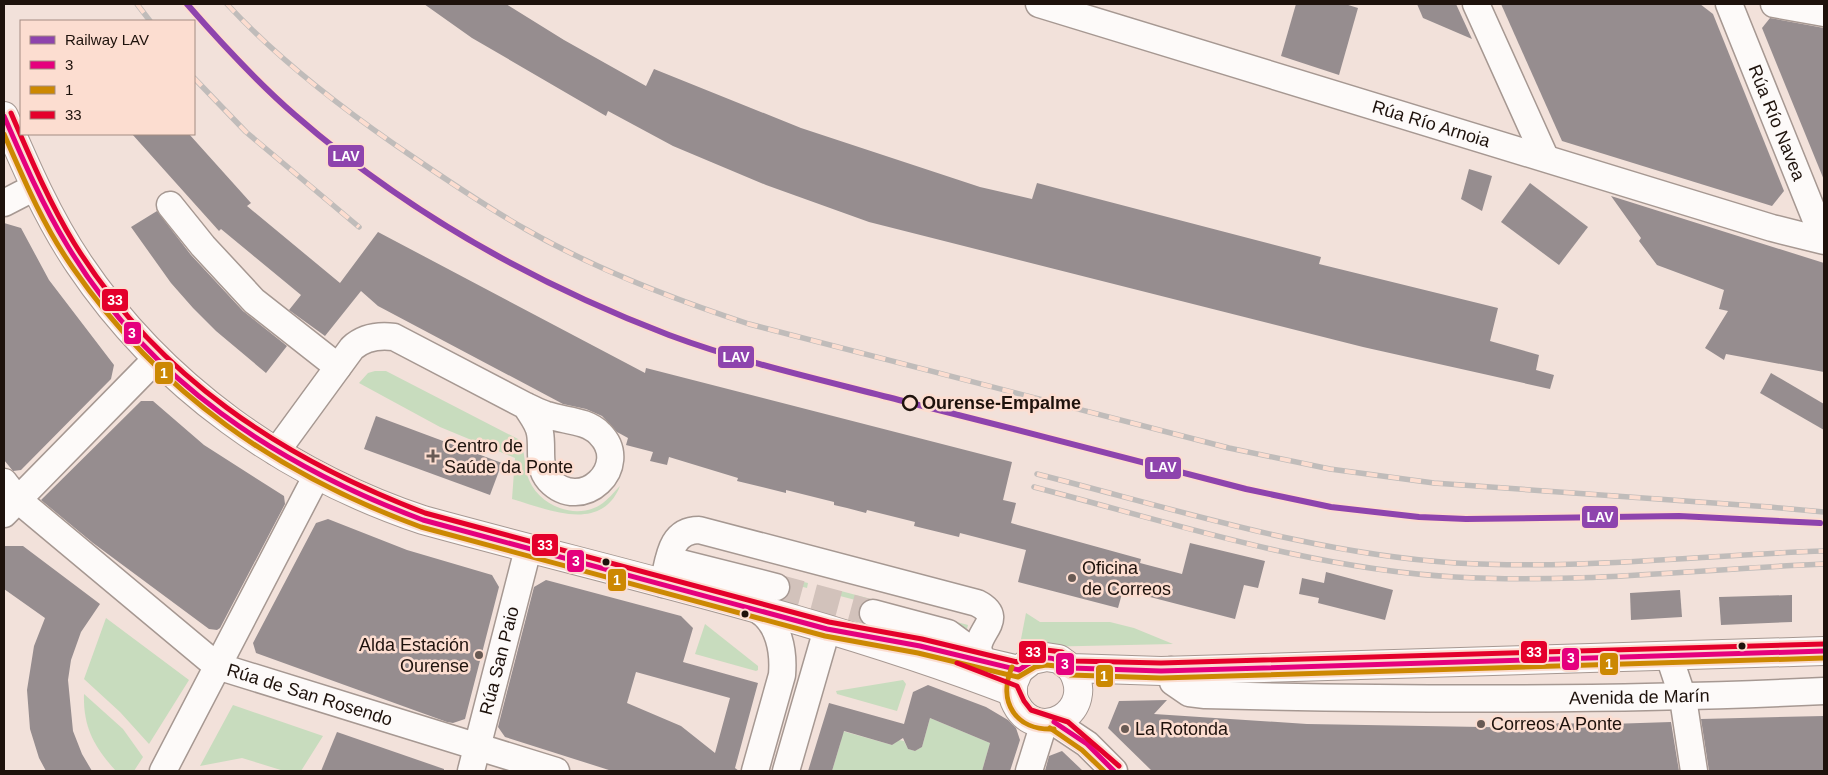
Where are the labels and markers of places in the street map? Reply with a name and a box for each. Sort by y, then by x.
place label: Ourense-Empalme [922,393,1081,413]
marker: Ourense-Empalme [902,395,918,411]
place label: Centro de Saúde da Ponte [444,436,573,477]
marker: Centro de Saúde da Ponte [426,449,440,463]
unlabelled marker [601,557,611,567]
place label: Oficina de Correos [1082,558,1171,599]
marker: Oficina de Correos [1066,572,1078,584]
unlabelled marker [740,609,750,619]
place label: Alda Estación Ourense [359,635,469,676]
unlabelled marker [1737,641,1747,651]
marker: Alda Estación Ourense [473,649,485,661]
place label: Correos A Ponte [1491,714,1622,734]
marker: Correos A Ponte [1475,718,1487,730]
place label: La Rotonda [1135,719,1229,739]
marker: La Rotonda [1119,723,1131,735]

